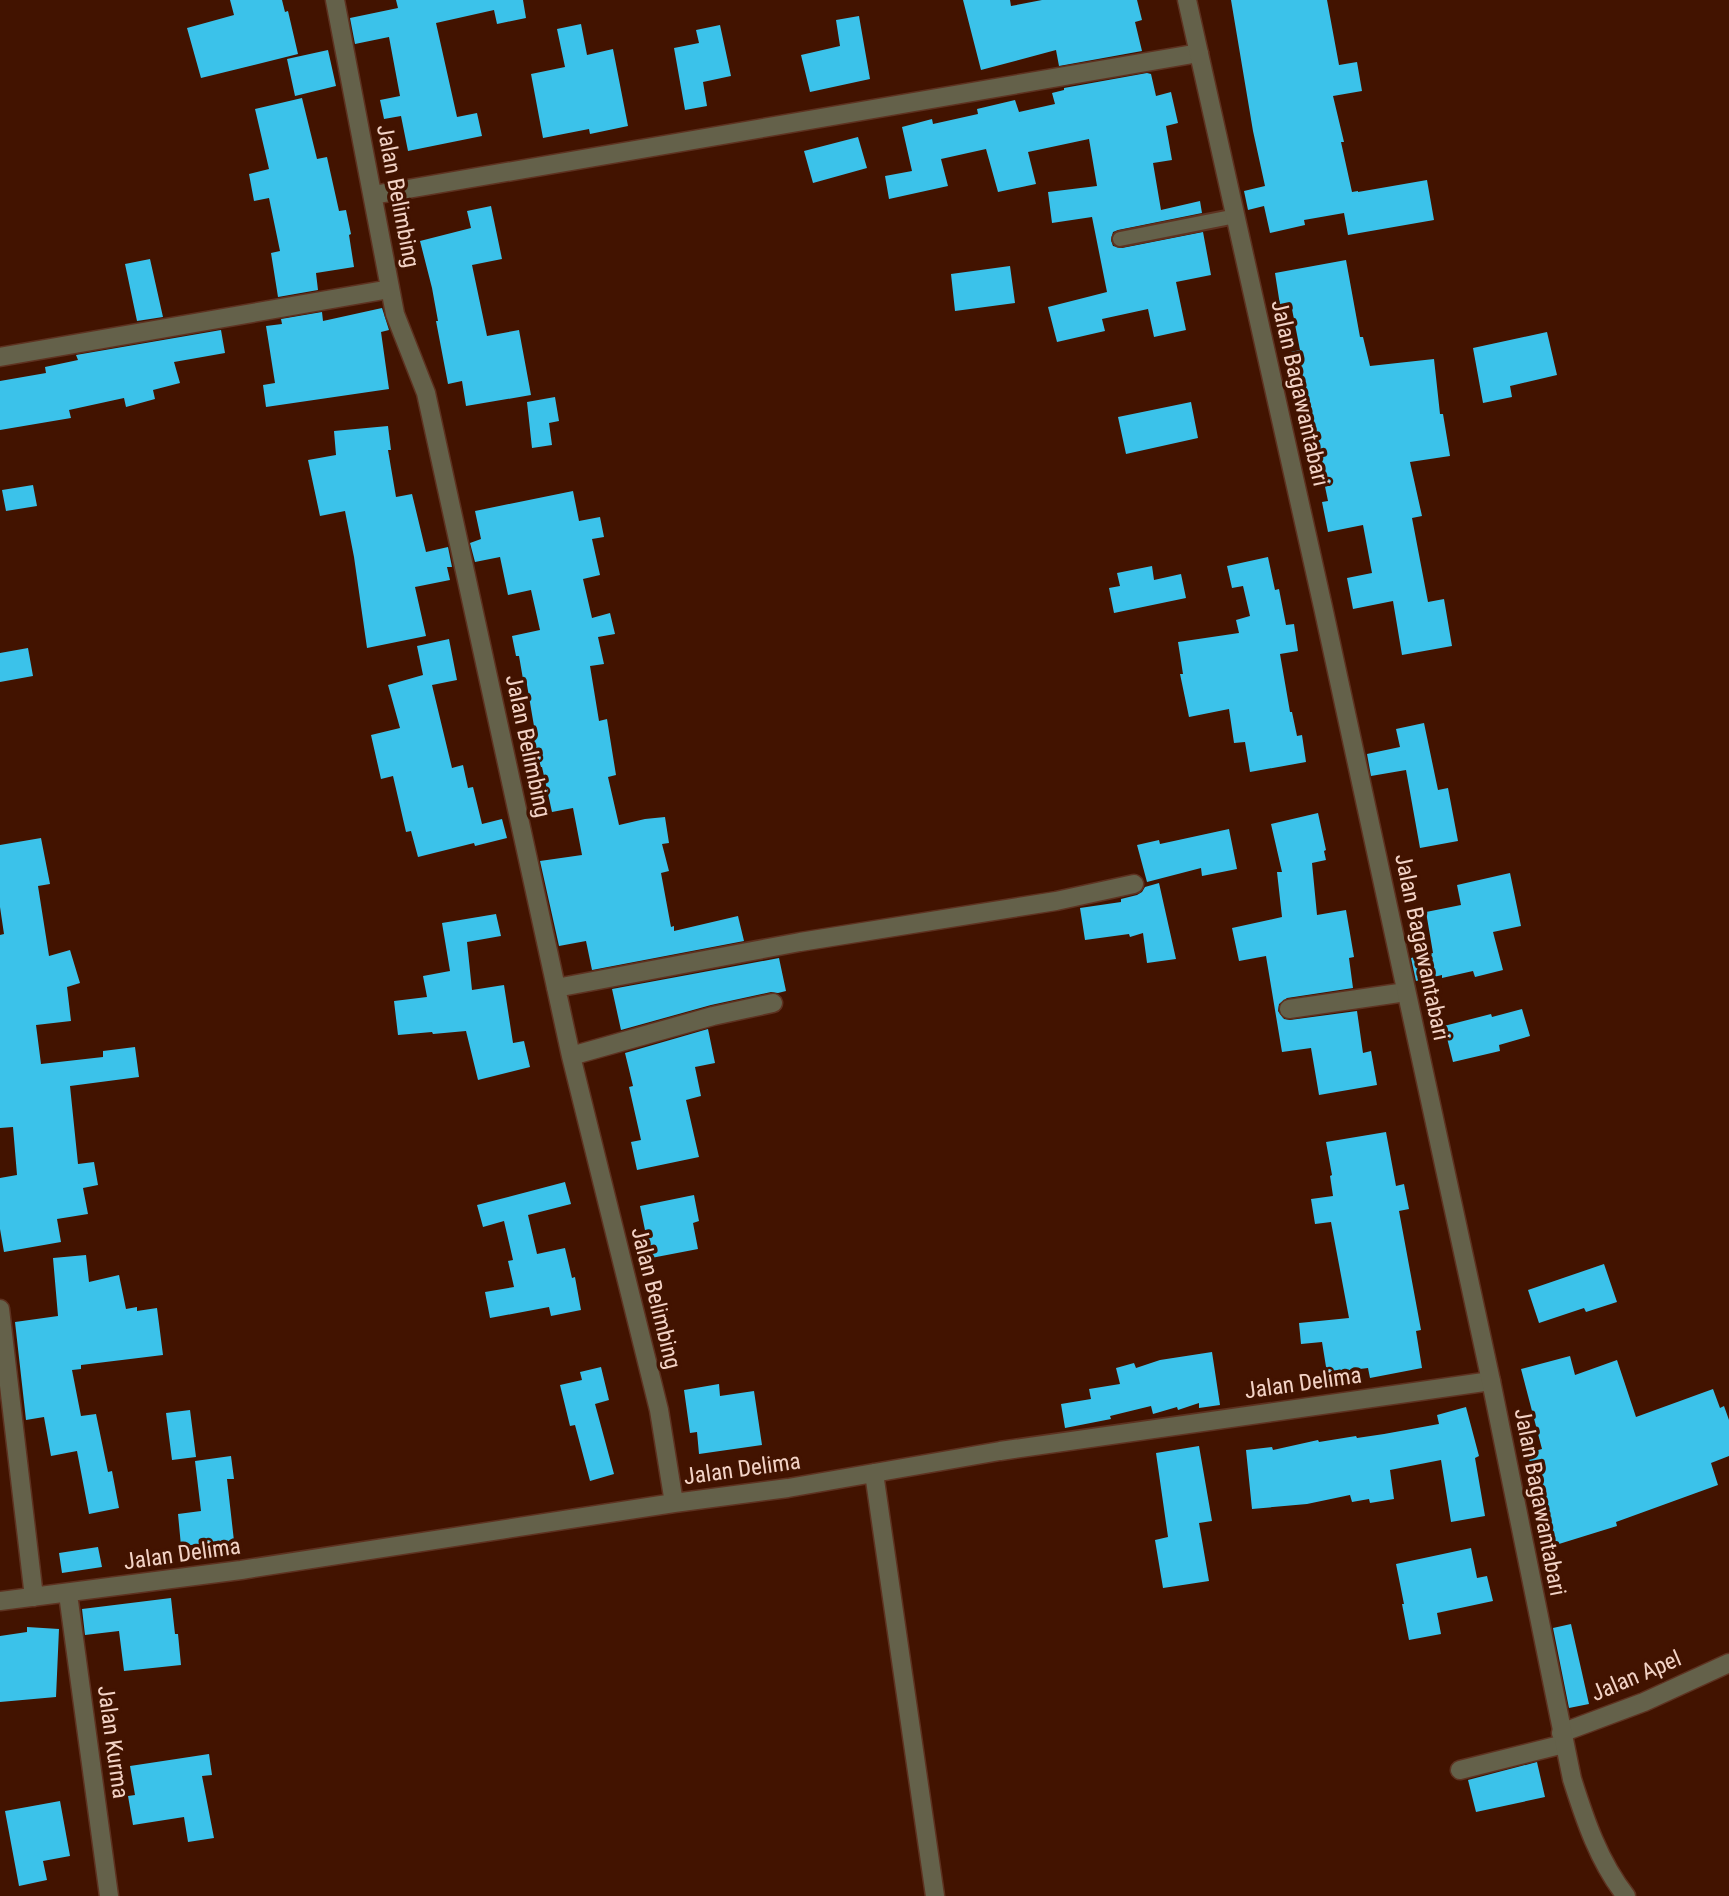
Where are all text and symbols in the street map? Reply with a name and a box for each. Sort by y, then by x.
street label: Jalan Belimbing [371,122,425,270]
street label: Jalan Bagawantabari [1265,297,1335,489]
street label: Jalan Belimbing [500,672,556,820]
street label: Jalan Bagawantabari [1389,851,1455,1043]
street label: Jalan Belimbing [625,1224,687,1372]
street label: Jalan Delima [1243,1361,1363,1405]
street label: Jalan Bagawantabari [1509,1406,1571,1598]
street label: Jalan Delima [682,1447,802,1491]
street label: Jalan Delima [122,1532,242,1576]
street label: Jalan Apel [1587,1645,1685,1707]
street label: Jalan Kurma [92,1684,134,1800]

